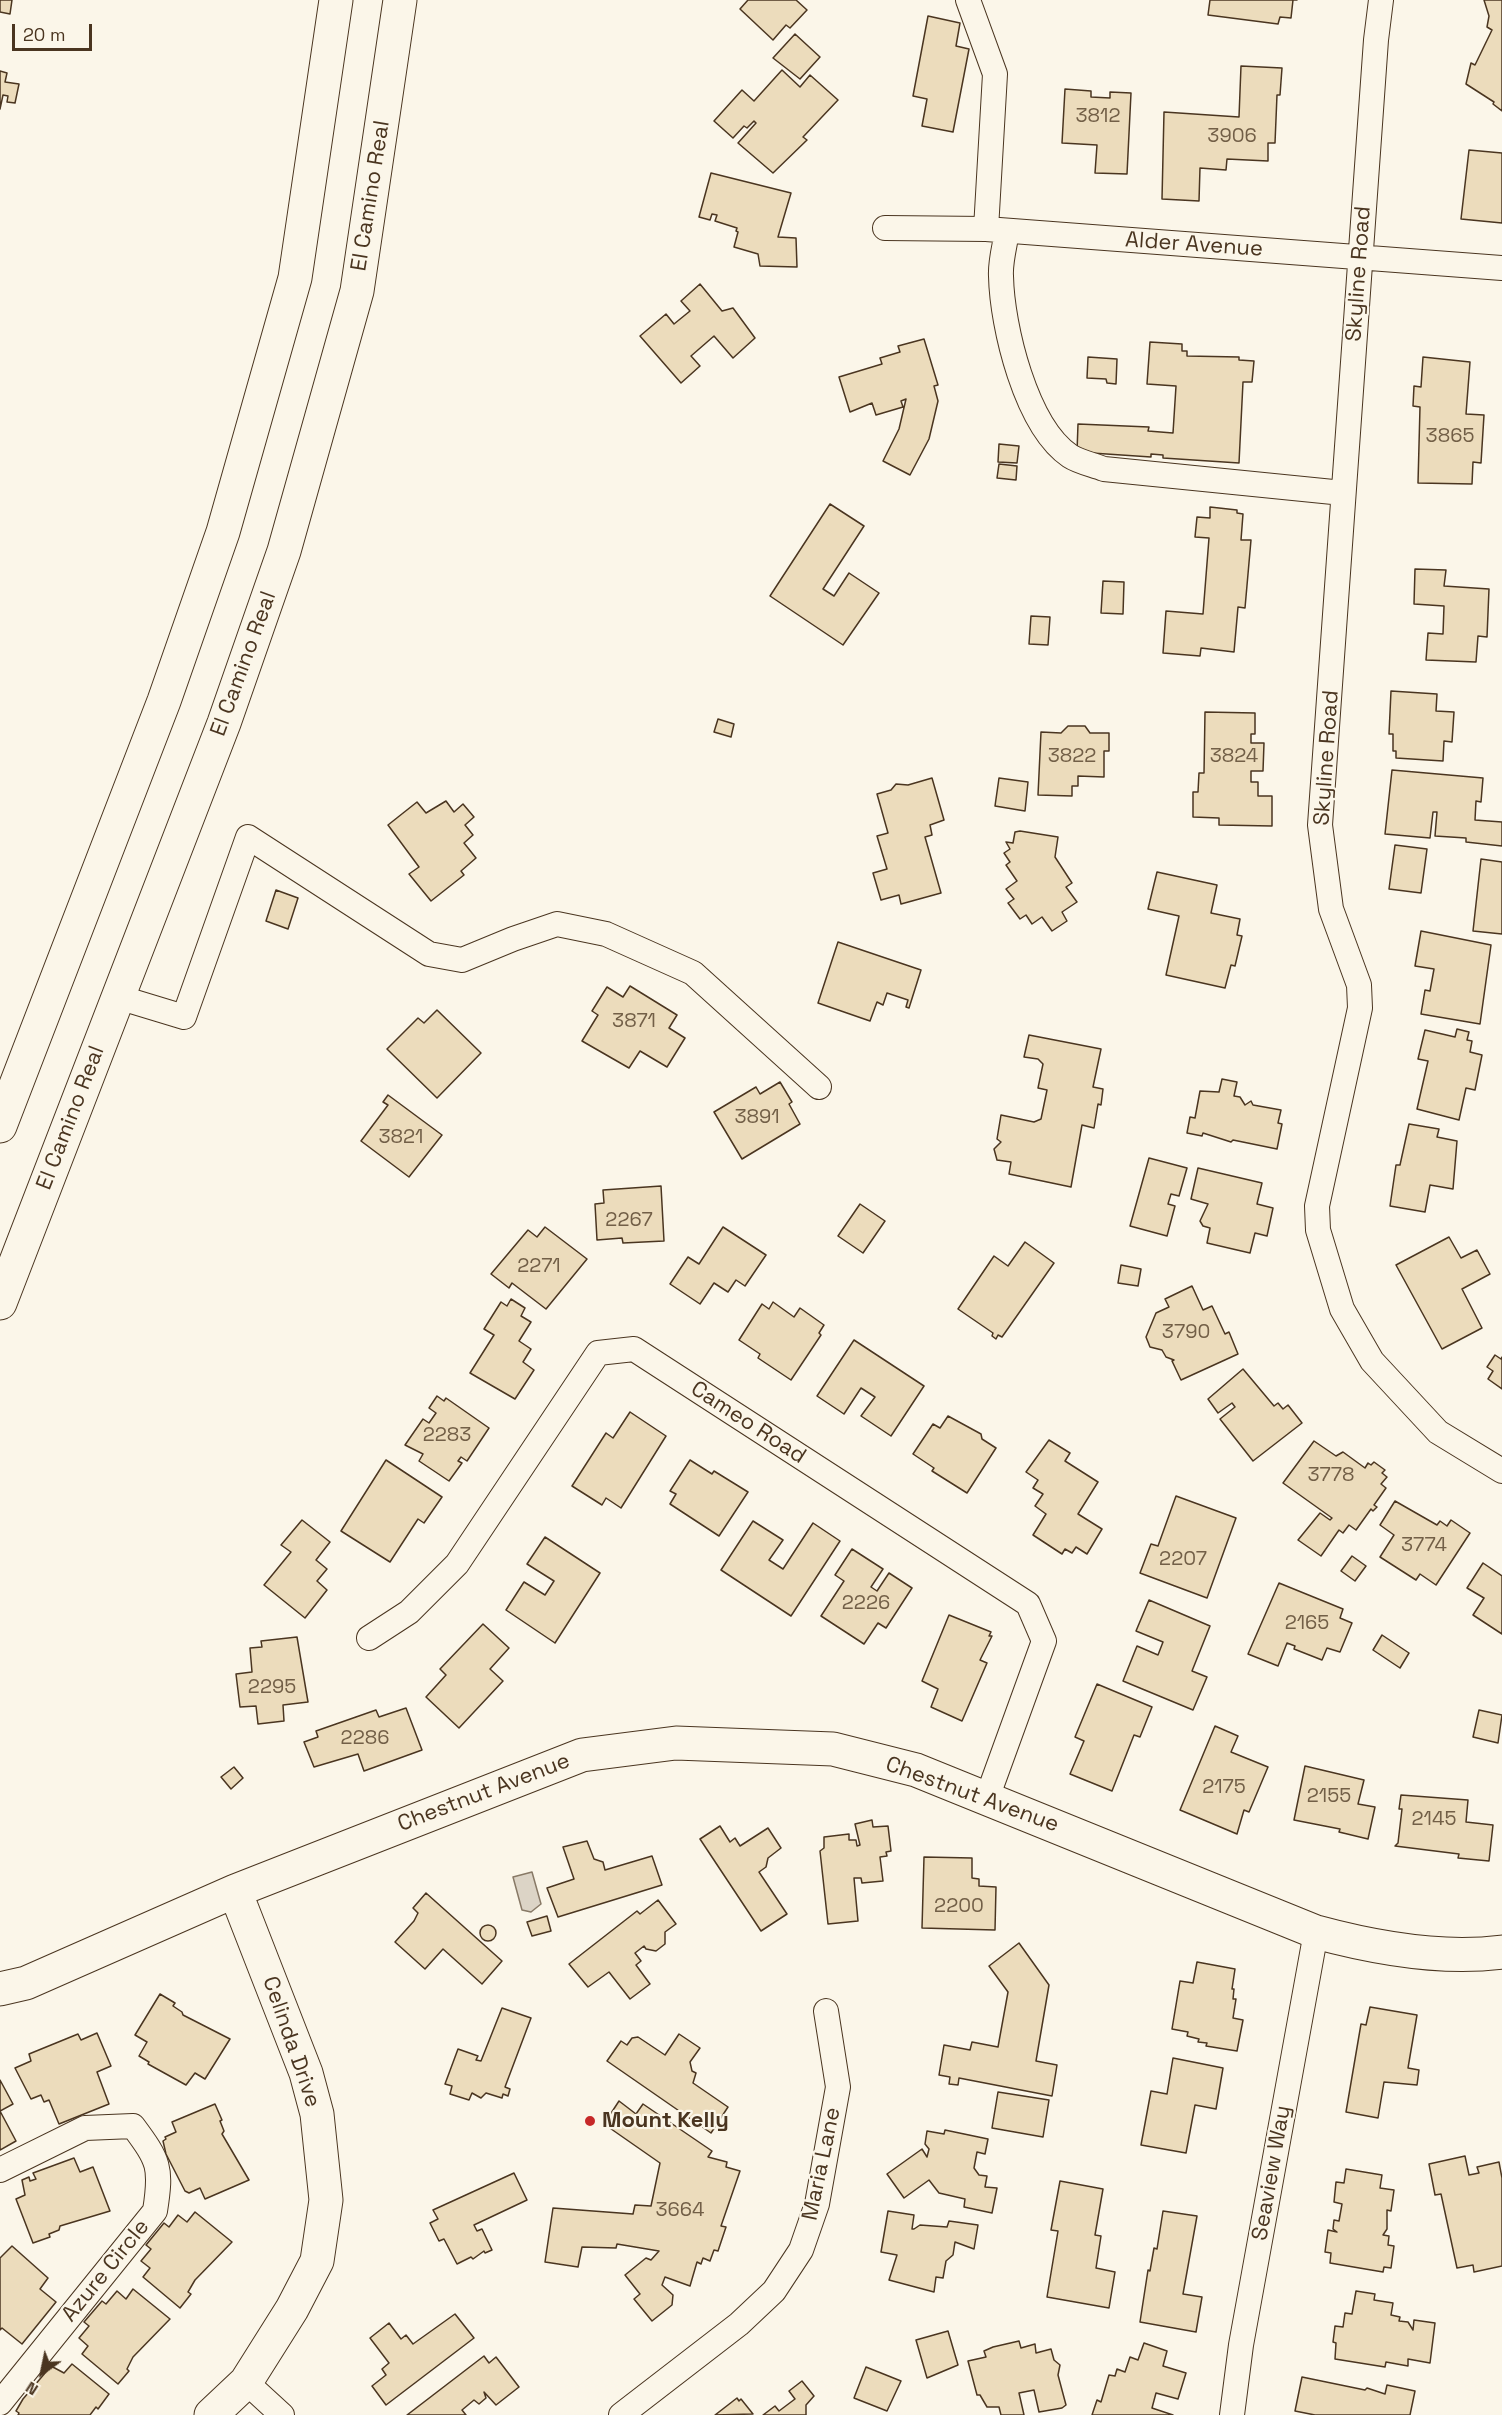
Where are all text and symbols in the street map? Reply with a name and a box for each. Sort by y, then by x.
scale bar [15,12,94,50]
text: 20 m [23,23,66,46]
house number: 3812 [1076,105,1120,129]
street label: El Camino Real [346,119,396,273]
house number: 3906 [1207,125,1257,149]
street label: Skyline Road [1341,205,1377,343]
street label: Alder Avenue [1124,227,1264,263]
house number: 3865 [1426,425,1474,449]
street label: El Camino Real [206,588,282,740]
street label: Skyline Road [1309,689,1345,827]
house number: 3822 [1048,745,1096,769]
house number: 3824 [1210,745,1258,769]
house number: 3871 [612,1010,656,1034]
street label: El Camino Real [31,1042,111,1194]
house number: 3891 [734,1106,780,1130]
house number: 3821 [379,1126,423,1150]
house number: 2267 [605,1209,653,1233]
house number: 2271 [517,1255,561,1279]
house number: 3790 [1162,1321,1210,1345]
street label: Cameo Road [685,1376,811,1470]
house number: 2283 [423,1424,471,1448]
house number: 3778 [1307,1464,1355,1488]
house number: 3774 [1401,1534,1447,1558]
house number: 2207 [1159,1548,1207,1572]
house number: 2226 [842,1592,890,1616]
house number: 2165 [1285,1612,1329,1636]
house number: 2295 [248,1676,296,1700]
house number: 2286 [341,1727,389,1751]
street label: Chestnut Avenue [394,1748,574,1838]
street label: Chestnut Avenue [882,1751,1062,1839]
house number: 2175 [1202,1776,1246,1800]
house number: 2155 [1307,1785,1351,1809]
house number: 2145 [1412,1808,1456,1832]
house number: 2200 [934,1895,984,1919]
street label: Celinda Drive [256,1973,326,2111]
street label: Seaview Way [1247,2103,1297,2243]
street label: Maria Lane [797,2105,847,2223]
place label: Mount Kelly [602,2108,729,2134]
marker: Mount Kelly [583,2114,597,2128]
house number: 3664 [655,2199,705,2223]
street label: Azure Circle [57,2214,155,2328]
north arrow [12,2343,72,2403]
text: N [22,2377,42,2400]

